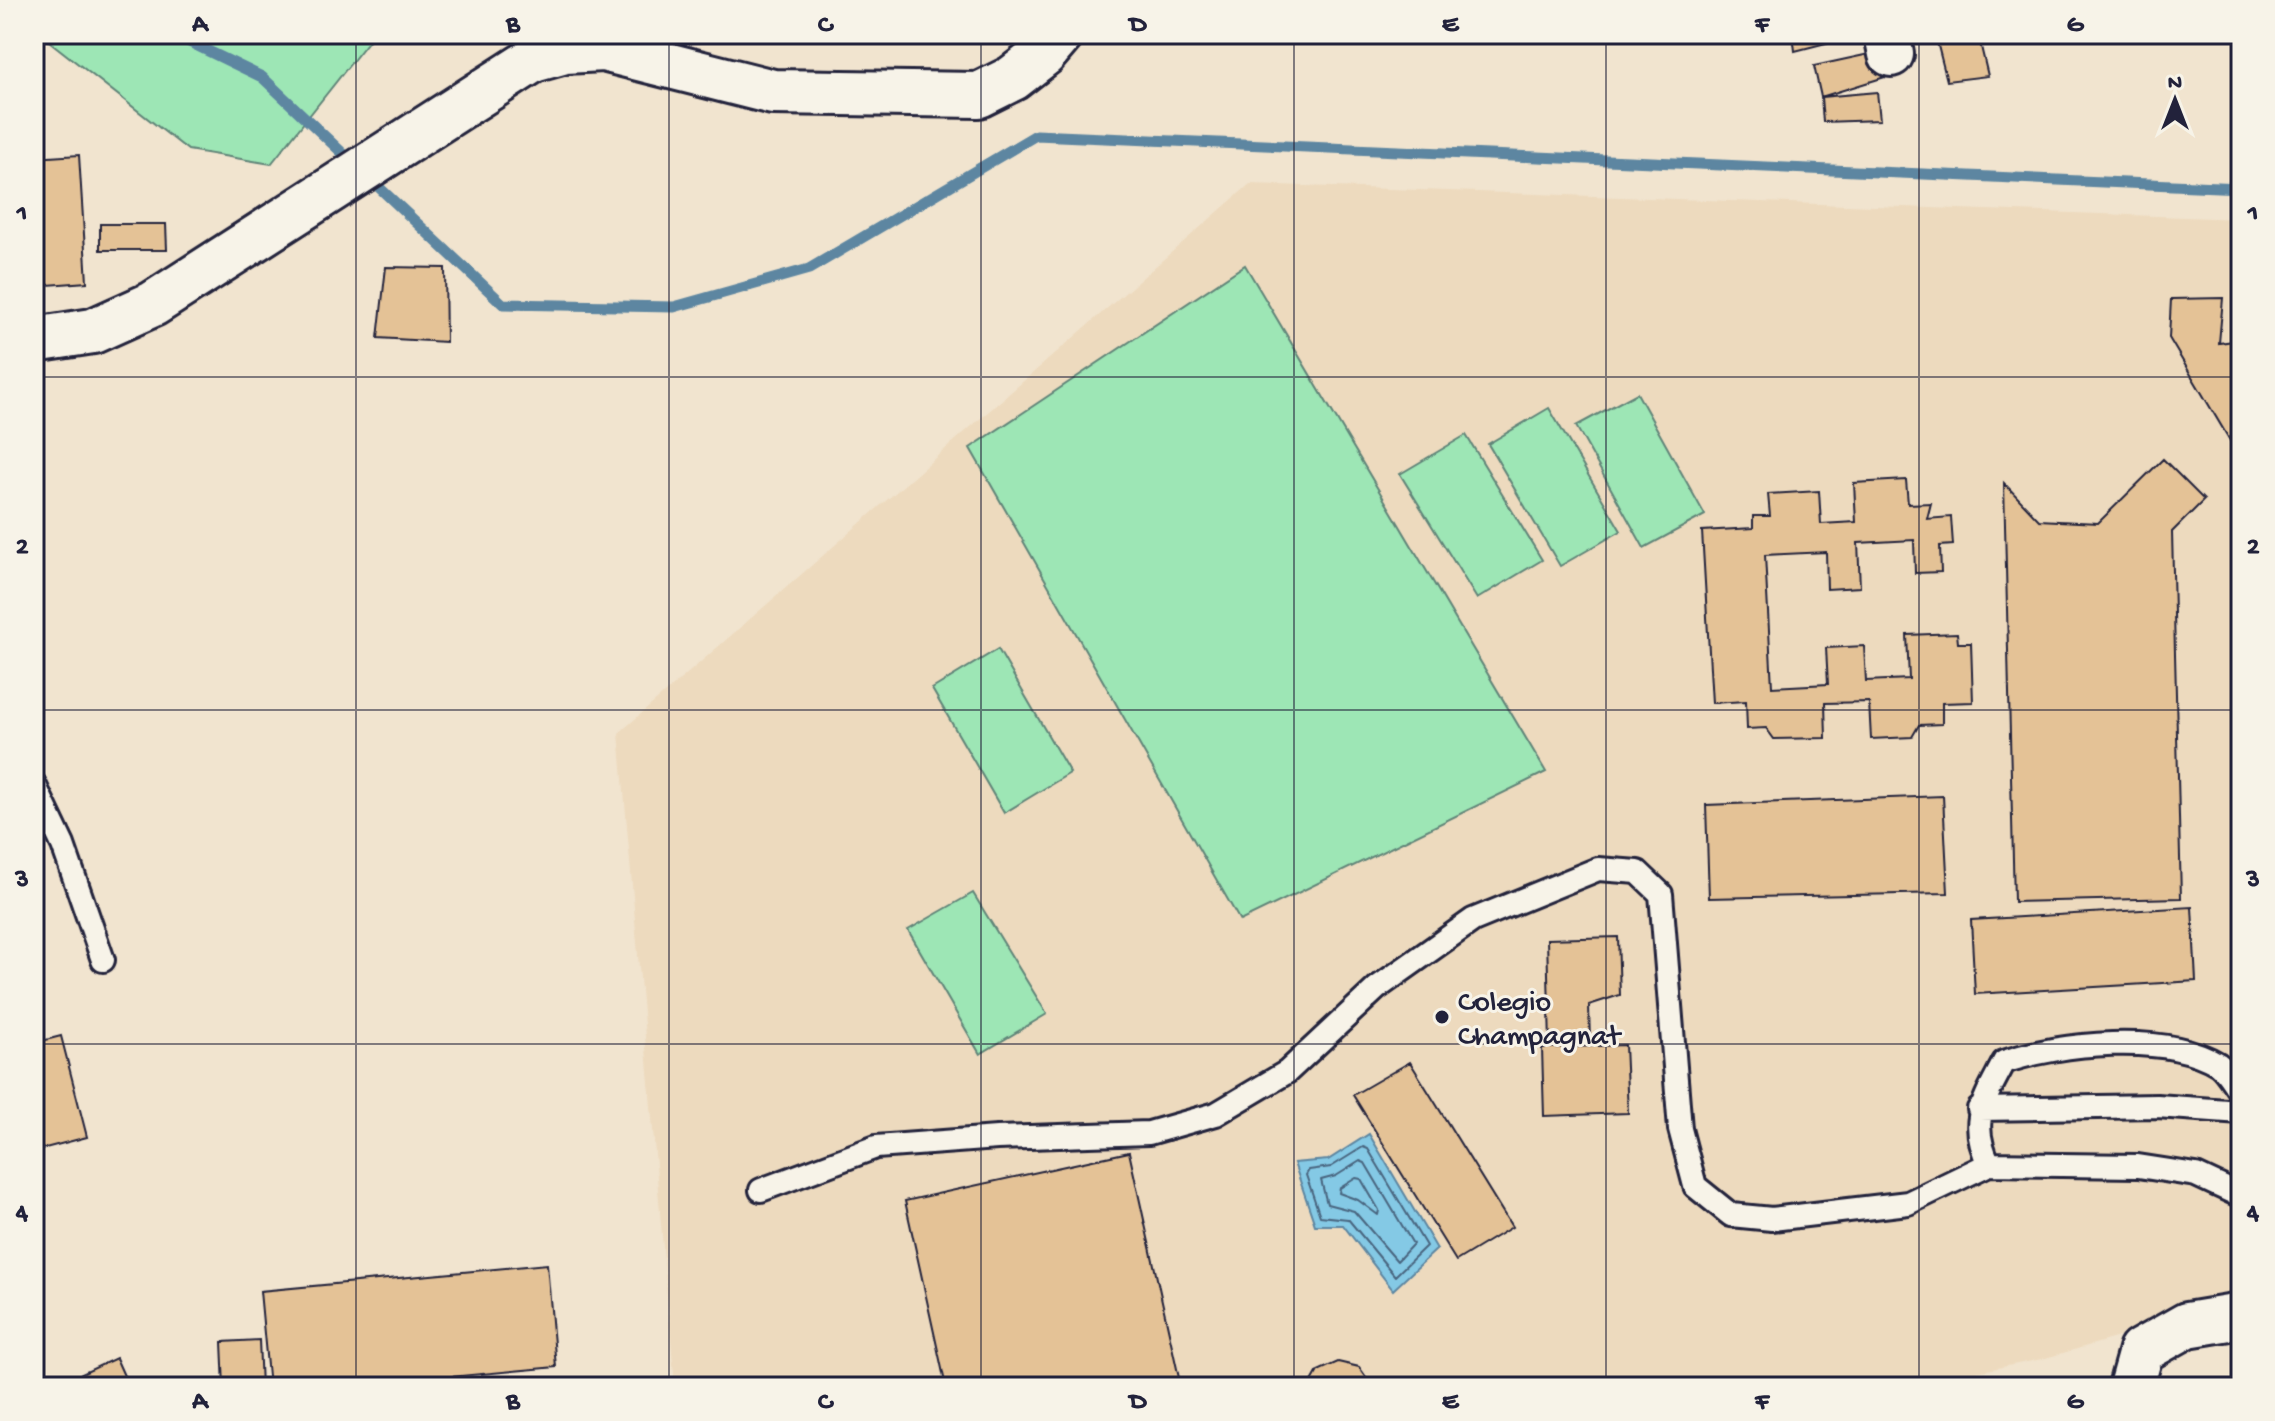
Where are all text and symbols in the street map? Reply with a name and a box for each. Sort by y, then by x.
text: A [191,11,209,42]
text: B [505,11,521,42]
text: C [818,11,835,42]
text: D [1128,11,1148,42]
text: E [1442,11,1460,42]
text: F [1754,11,1770,42]
text: G [2067,11,2085,42]
north arrow [2135,60,2215,140]
text: N [2168,71,2182,97]
text: 1 [16,200,27,231]
text: 1 [2247,200,2258,231]
text: 2 [16,533,29,564]
text: 2 [2247,533,2260,564]
text: 3 [14,866,29,897]
text: 3 [2245,866,2260,897]
place label: Colegio Champagnat [1458,987,1623,1056]
marker: Colegio Champagnat [1433,1008,1451,1026]
text: 4 [15,1199,29,1230]
text: 4 [2246,1199,2260,1230]
text: A [191,1388,209,1419]
text: B [505,1388,521,1419]
text: C [818,1388,835,1419]
text: D [1128,1388,1148,1419]
text: E [1442,1388,1460,1419]
text: F [1754,1388,1770,1419]
text: G [2067,1388,2085,1419]

